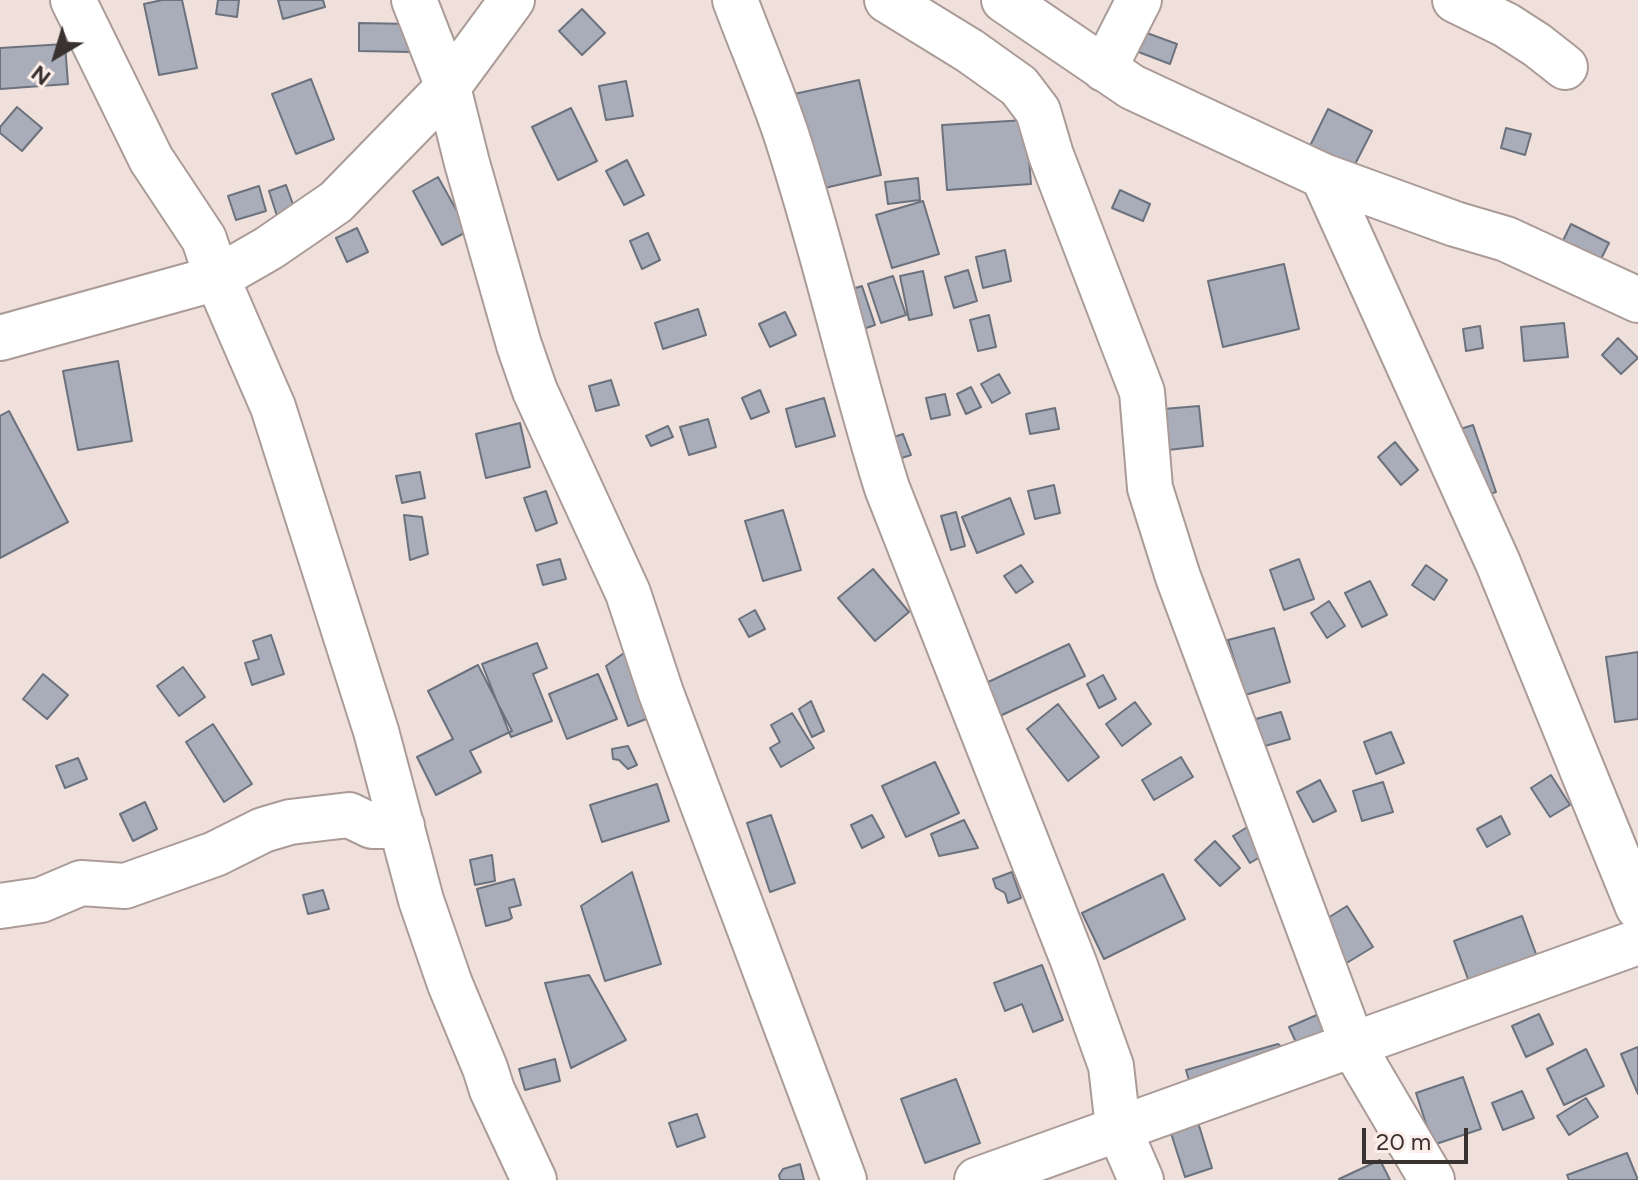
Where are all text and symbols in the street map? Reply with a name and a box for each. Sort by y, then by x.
north arrow [16,16,96,96]
text: N [26,59,56,91]
scale bar [1366,1112,1472,1162]
text: 20 m [1376,1127,1431,1156]

